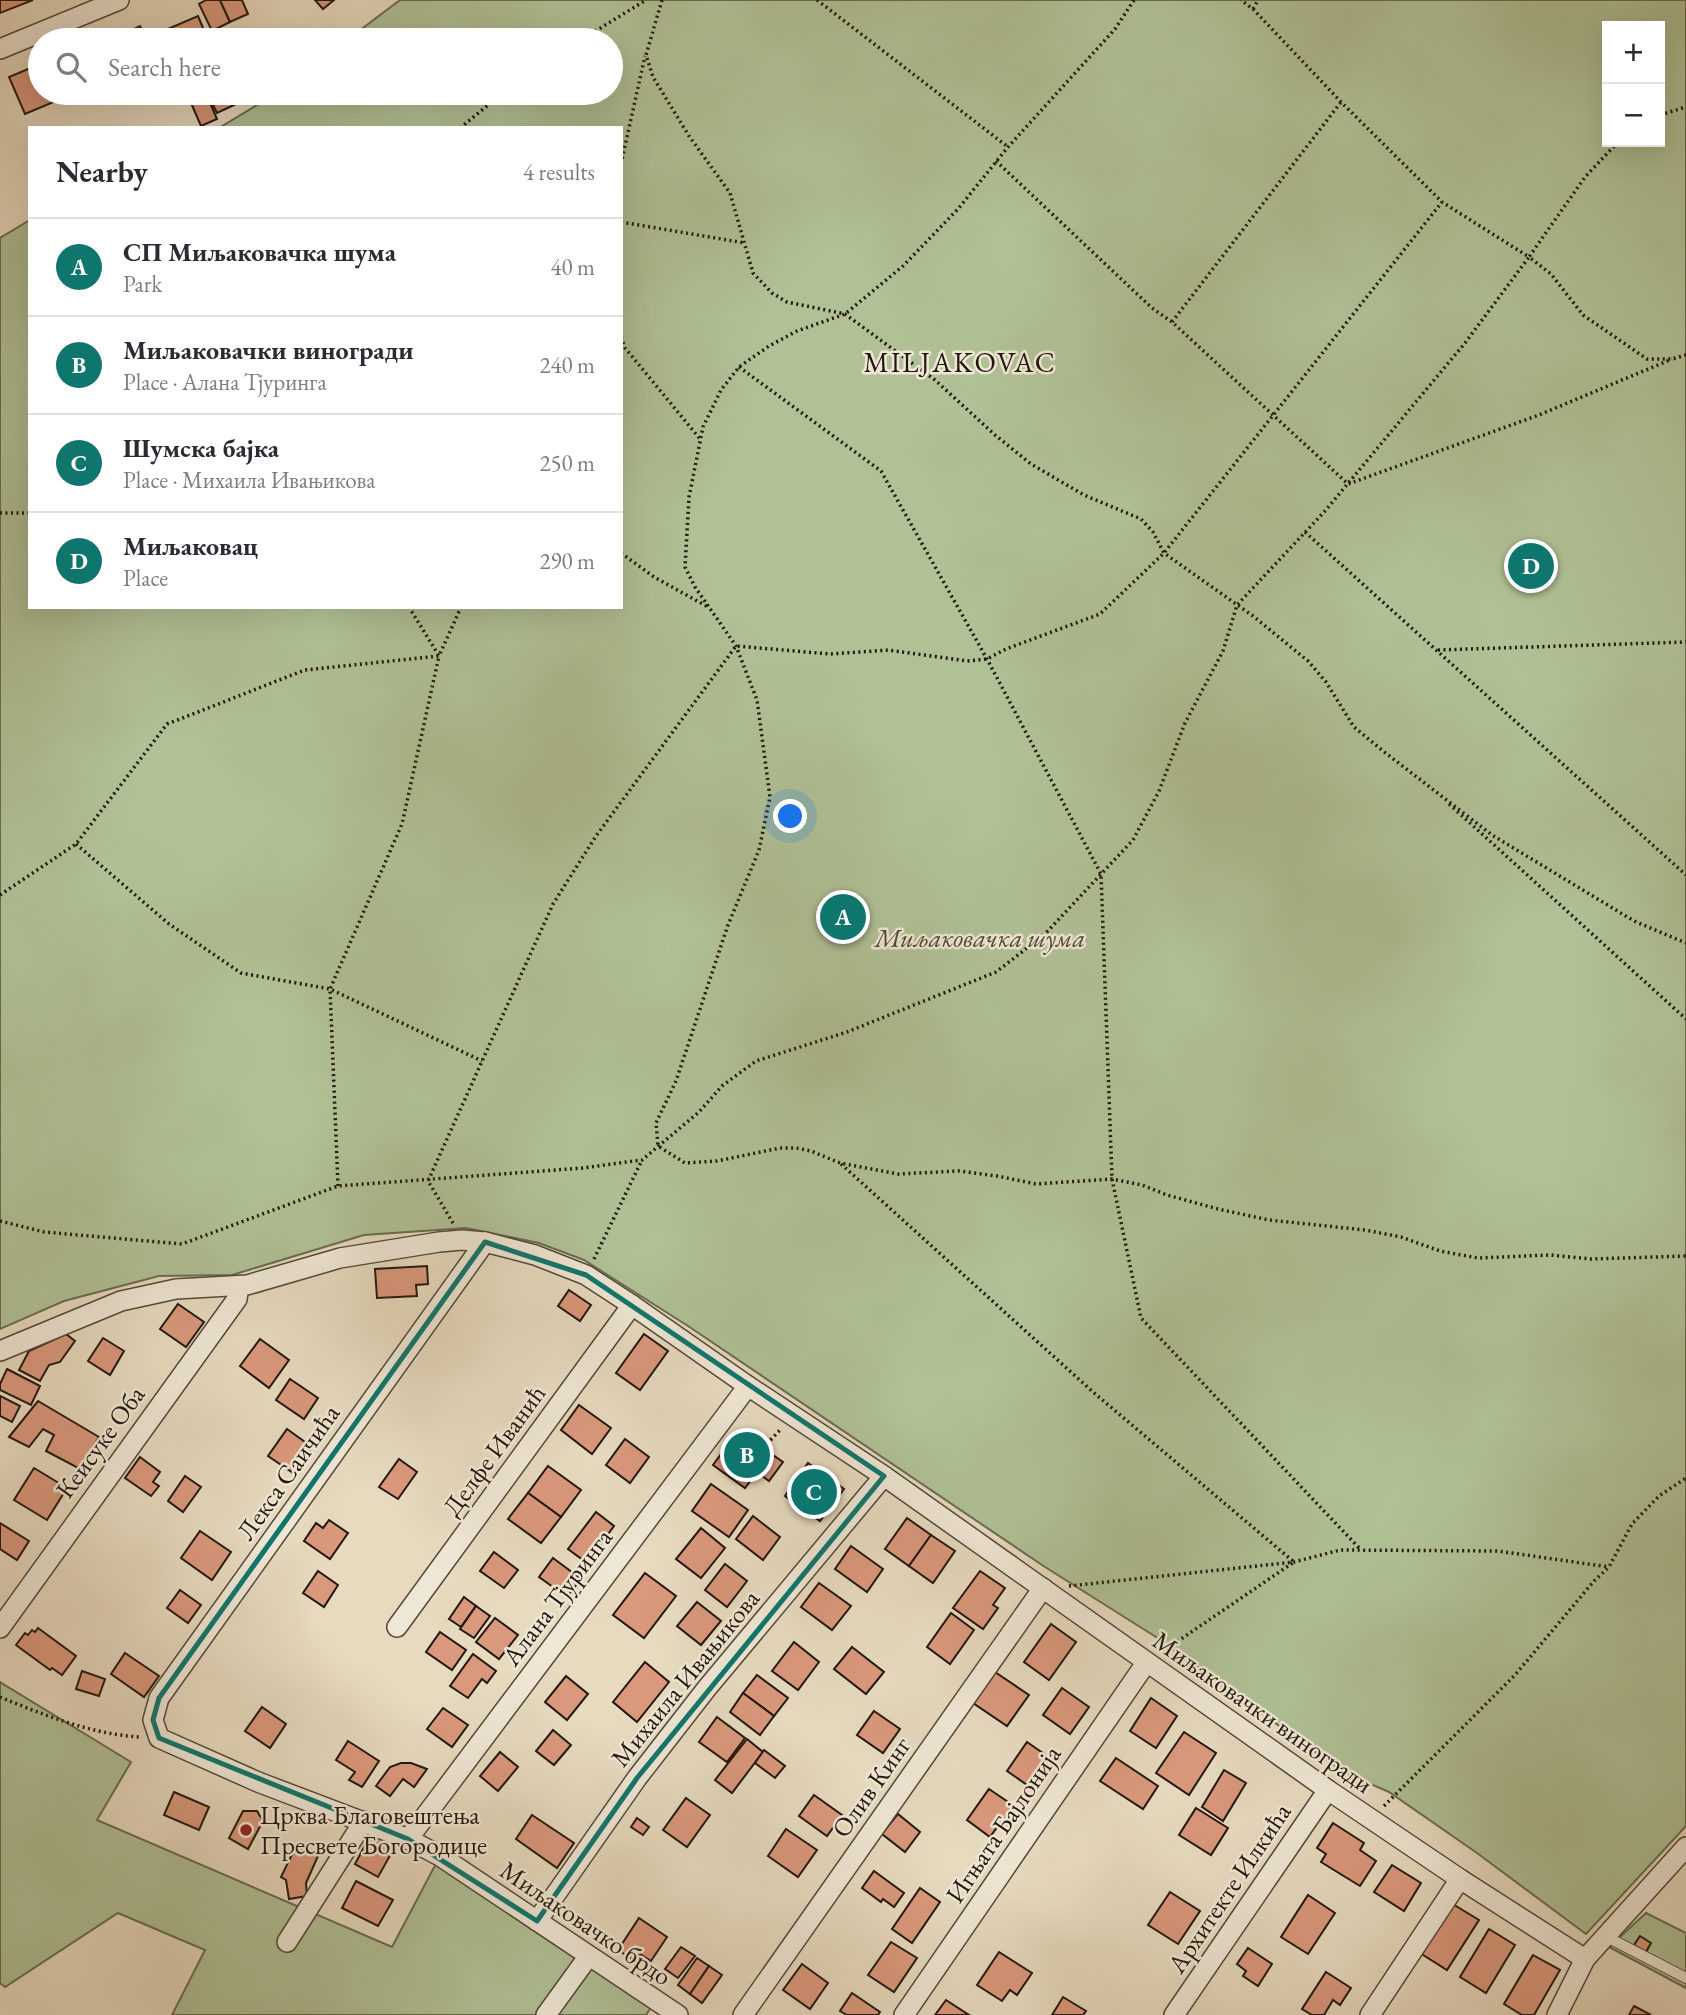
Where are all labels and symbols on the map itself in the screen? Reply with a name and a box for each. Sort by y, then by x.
district label: MILJAKOVAC [863,344,1057,380]
pin: D [1508,540,1554,592]
your location [773,799,807,833]
pin: A [820,891,866,943]
park label: Миљаковачка шума [873,921,1085,955]
street label: Делфе Иванић [435,1377,553,1523]
street label: Кеисуке Оба [48,1378,153,1505]
street label: Лекса Саичића [229,1397,348,1547]
pin: B [724,1429,770,1481]
pin: C [791,1466,837,1518]
street label: Алана Тјуринга [494,1521,620,1673]
street label: Михаила Ивањикова [603,1582,767,1774]
street label: Миљаковачки виногради [1146,1623,1380,1801]
street label: Олив Кинг [824,1730,918,1844]
street label: Игњата Бајлонија [938,1738,1069,1909]
street label: Архитекте Илкића [1159,1796,1299,1980]
place label: Црква Благовештења Пресвете Богородице [260,1798,487,1862]
marker: Црква Благовештења Пресвете Богородице [238,1822,254,1838]
street label: Миљаковачко брдо [493,1853,679,1993]

